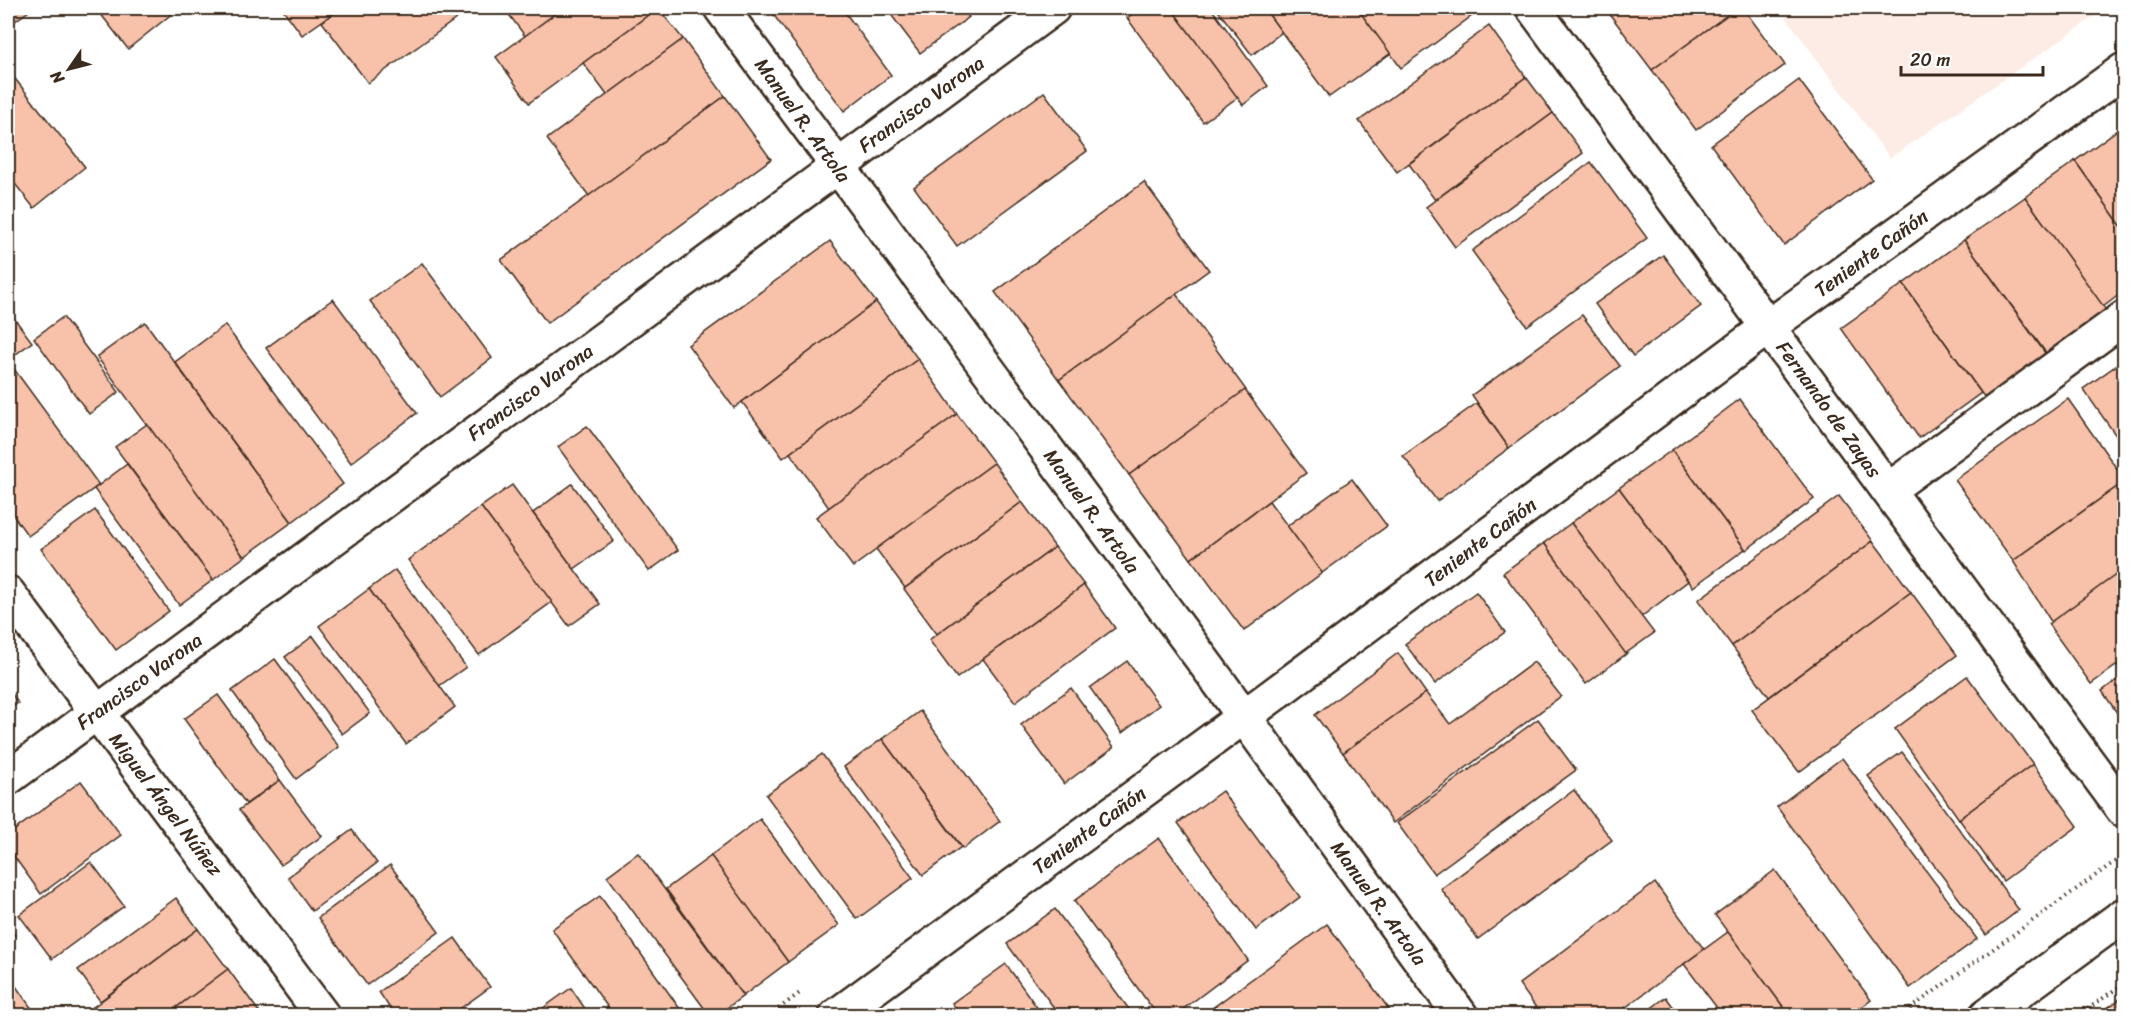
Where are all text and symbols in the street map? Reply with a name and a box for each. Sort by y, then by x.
north arrow [39,39,99,99]
scale bar [1901,39,2044,77]
text: 20 m [1910,44,1950,76]
street label: Francisco Varona [851,46,992,162]
street label: Manuel R. Artola [745,50,861,191]
text: N [42,64,73,91]
street label: Teniente Cañón [1807,200,1936,307]
street label: Fernando de Zayas [1766,333,1891,486]
street label: Francisco Varona [460,334,601,450]
street label: Manuel R. Artola [1034,441,1150,582]
street label: Teniente Cañón [1416,488,1545,597]
street label: Francisco Varona [69,623,210,739]
street label: Miguel Ángel Núñez [99,724,232,885]
street label: Teniente Cañón [1025,777,1154,884]
street label: Manuel R. Artola [1321,833,1437,974]

